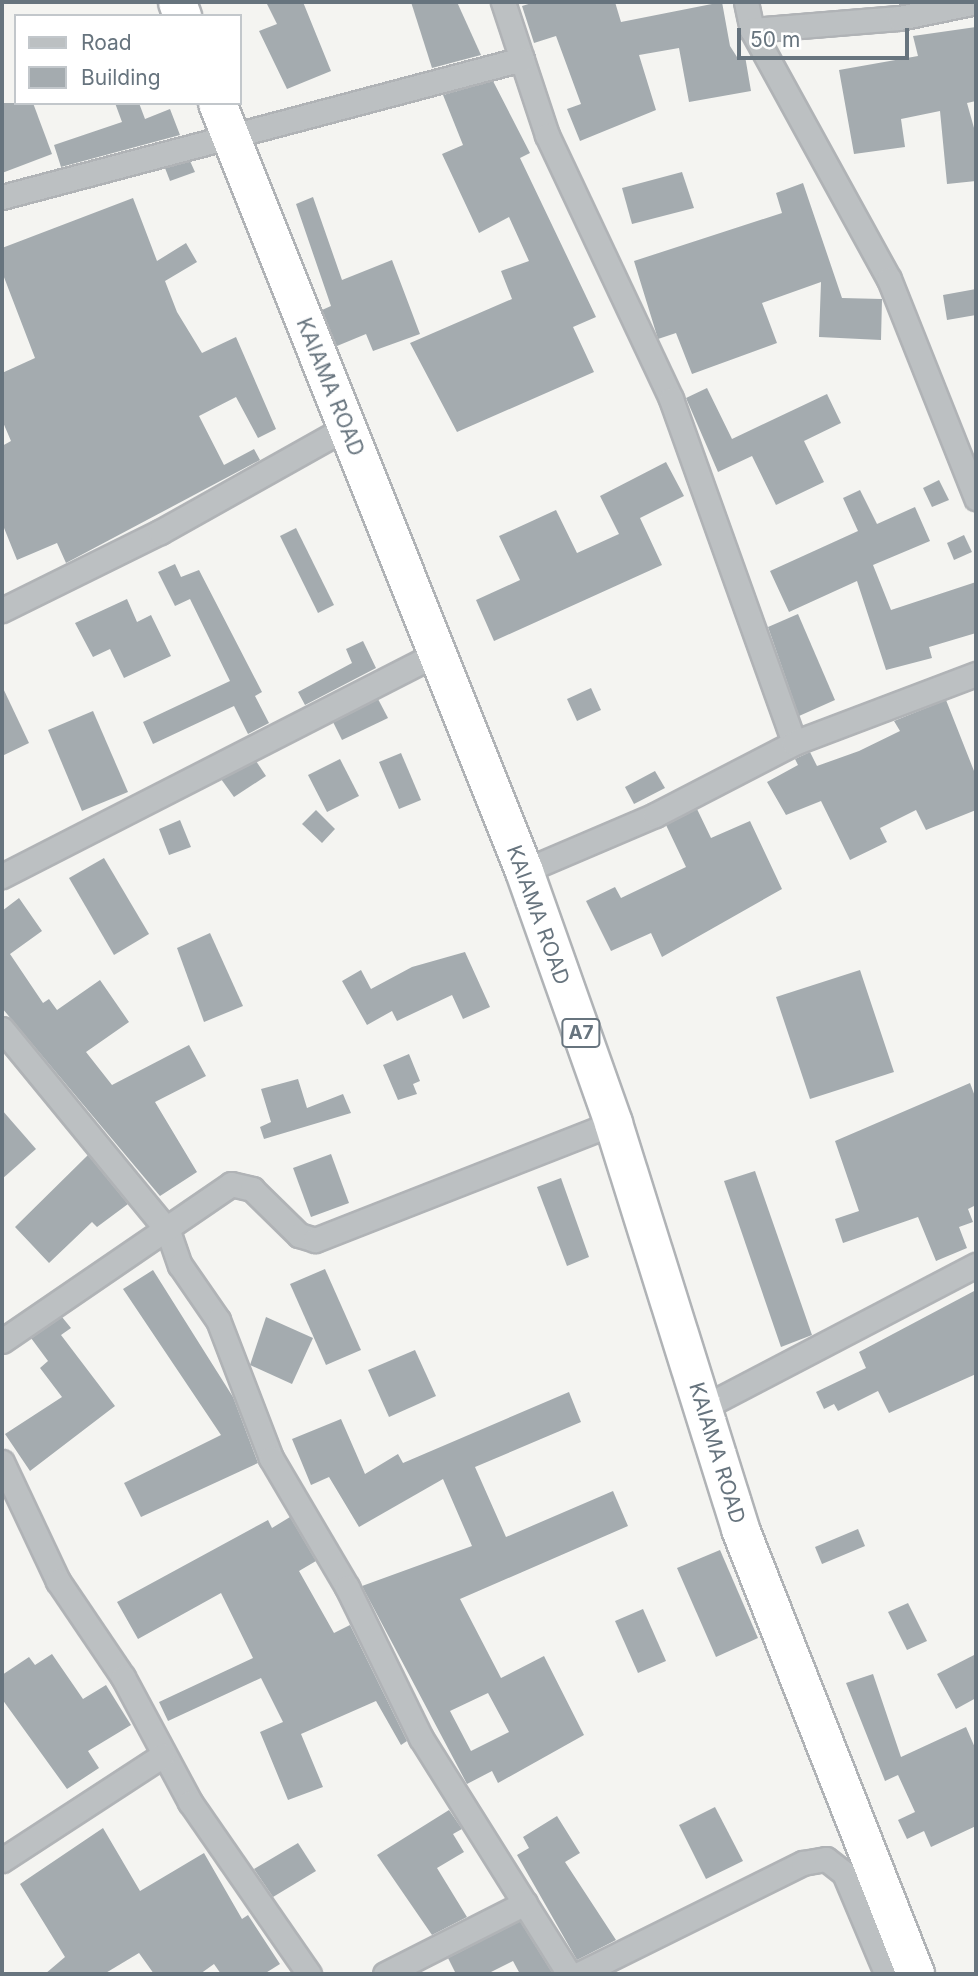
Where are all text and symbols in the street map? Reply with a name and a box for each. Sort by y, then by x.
legend [14,14,242,105]
scale bar [740,14,912,58]
text: 50 m [750,27,800,52]
text: Road [81,30,132,55]
text: Building [81,65,161,90]
street label: KAIAMA ROAD [291,314,369,460]
street label: KAIAMA ROAD [501,842,575,988]
road number: A7 [560,1018,602,1049]
street label: KAIAMA ROAD [684,1379,750,1527]

